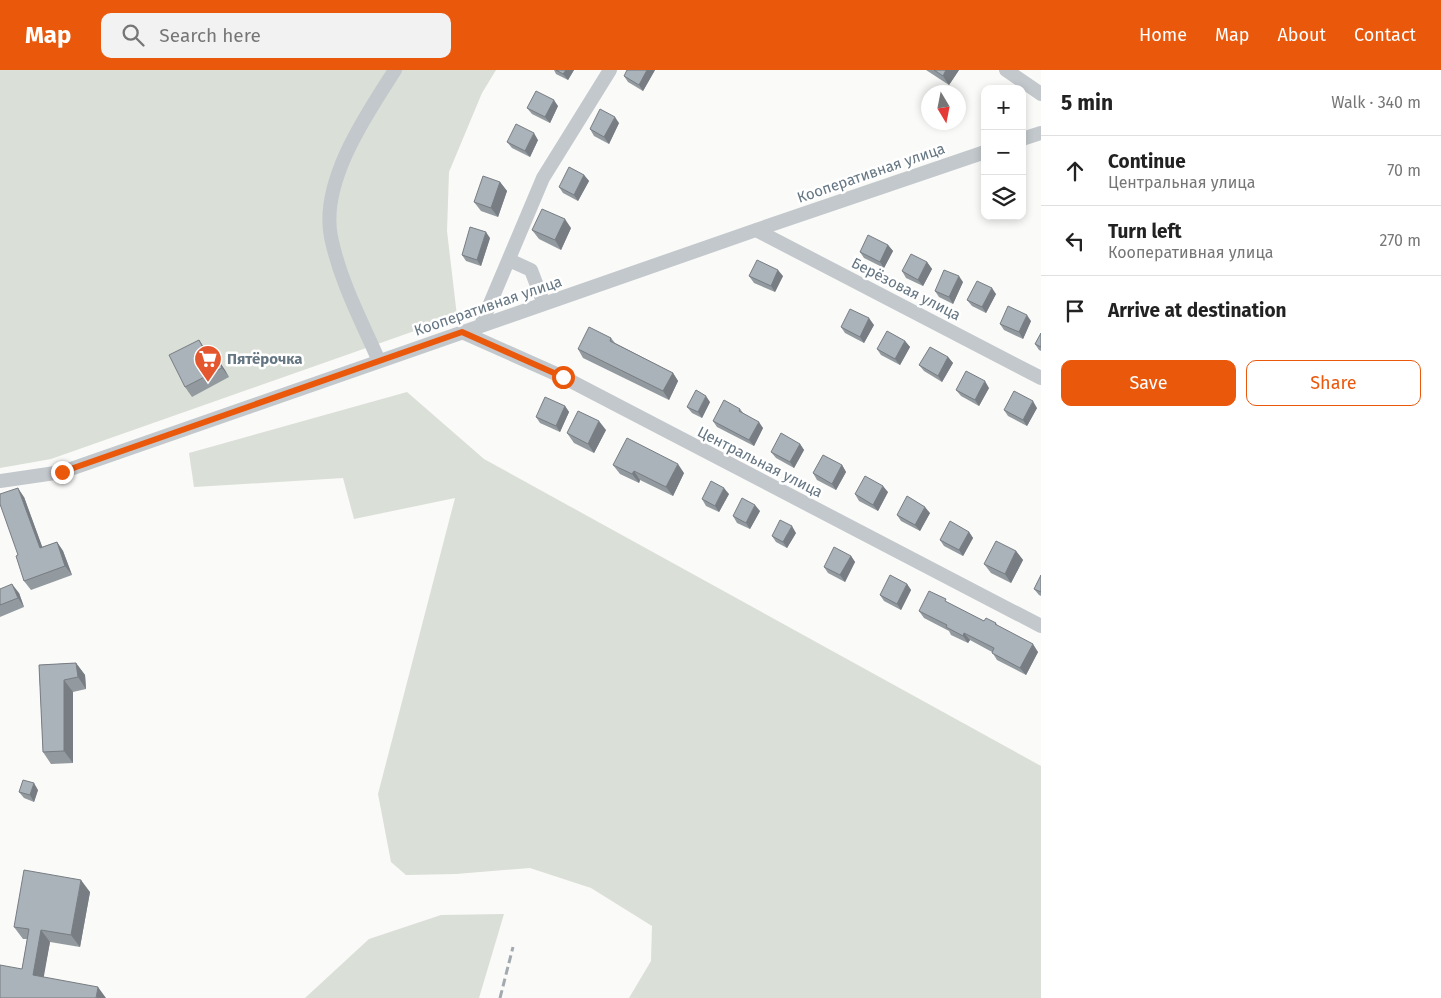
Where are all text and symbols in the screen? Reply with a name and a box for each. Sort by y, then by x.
search box [101,13,451,58]
text: Map [25,21,71,49]
icon: search [119,21,147,49]
text: Search here [159,24,261,47]
text: Home [1139,24,1187,46]
text: Map [1215,24,1249,46]
text: About [1277,24,1326,46]
text: Contact [1354,24,1416,46]
north arrow [921,85,966,130]
map controls [981,85,1026,220]
button: + [981,85,1026,130]
text: 5 min [1061,90,1113,116]
text: Walk · 340 m [1331,93,1421,112]
button: − [981,130,1026,175]
street label: Кооперативная улица [795,139,947,207]
text: Continue [1108,150,1186,173]
icon: ahead [1061,157,1089,185]
text: 70 m [1387,161,1421,180]
text: Центральная улица [1108,173,1255,192]
button: layers [981,175,1026,220]
text: Turn left [1108,220,1182,243]
icon: left [1061,227,1089,255]
text: 270 m [1379,231,1421,250]
text: Кооперативная улица [1108,243,1273,262]
street label: Берёзовая улица [848,254,964,324]
street label: Кооперативная улица [412,272,564,340]
icon: arrive [1061,297,1089,325]
text: Arrive at destination [1108,299,1287,322]
supermarket icon: Пятёрочка [193,344,223,383]
place label: Пятёрочка [227,350,303,368]
button: Save [1061,360,1236,406]
button: Share [1246,360,1421,406]
route start [552,366,575,389]
street label: Центральная улица [694,423,826,501]
route end [51,461,74,484]

